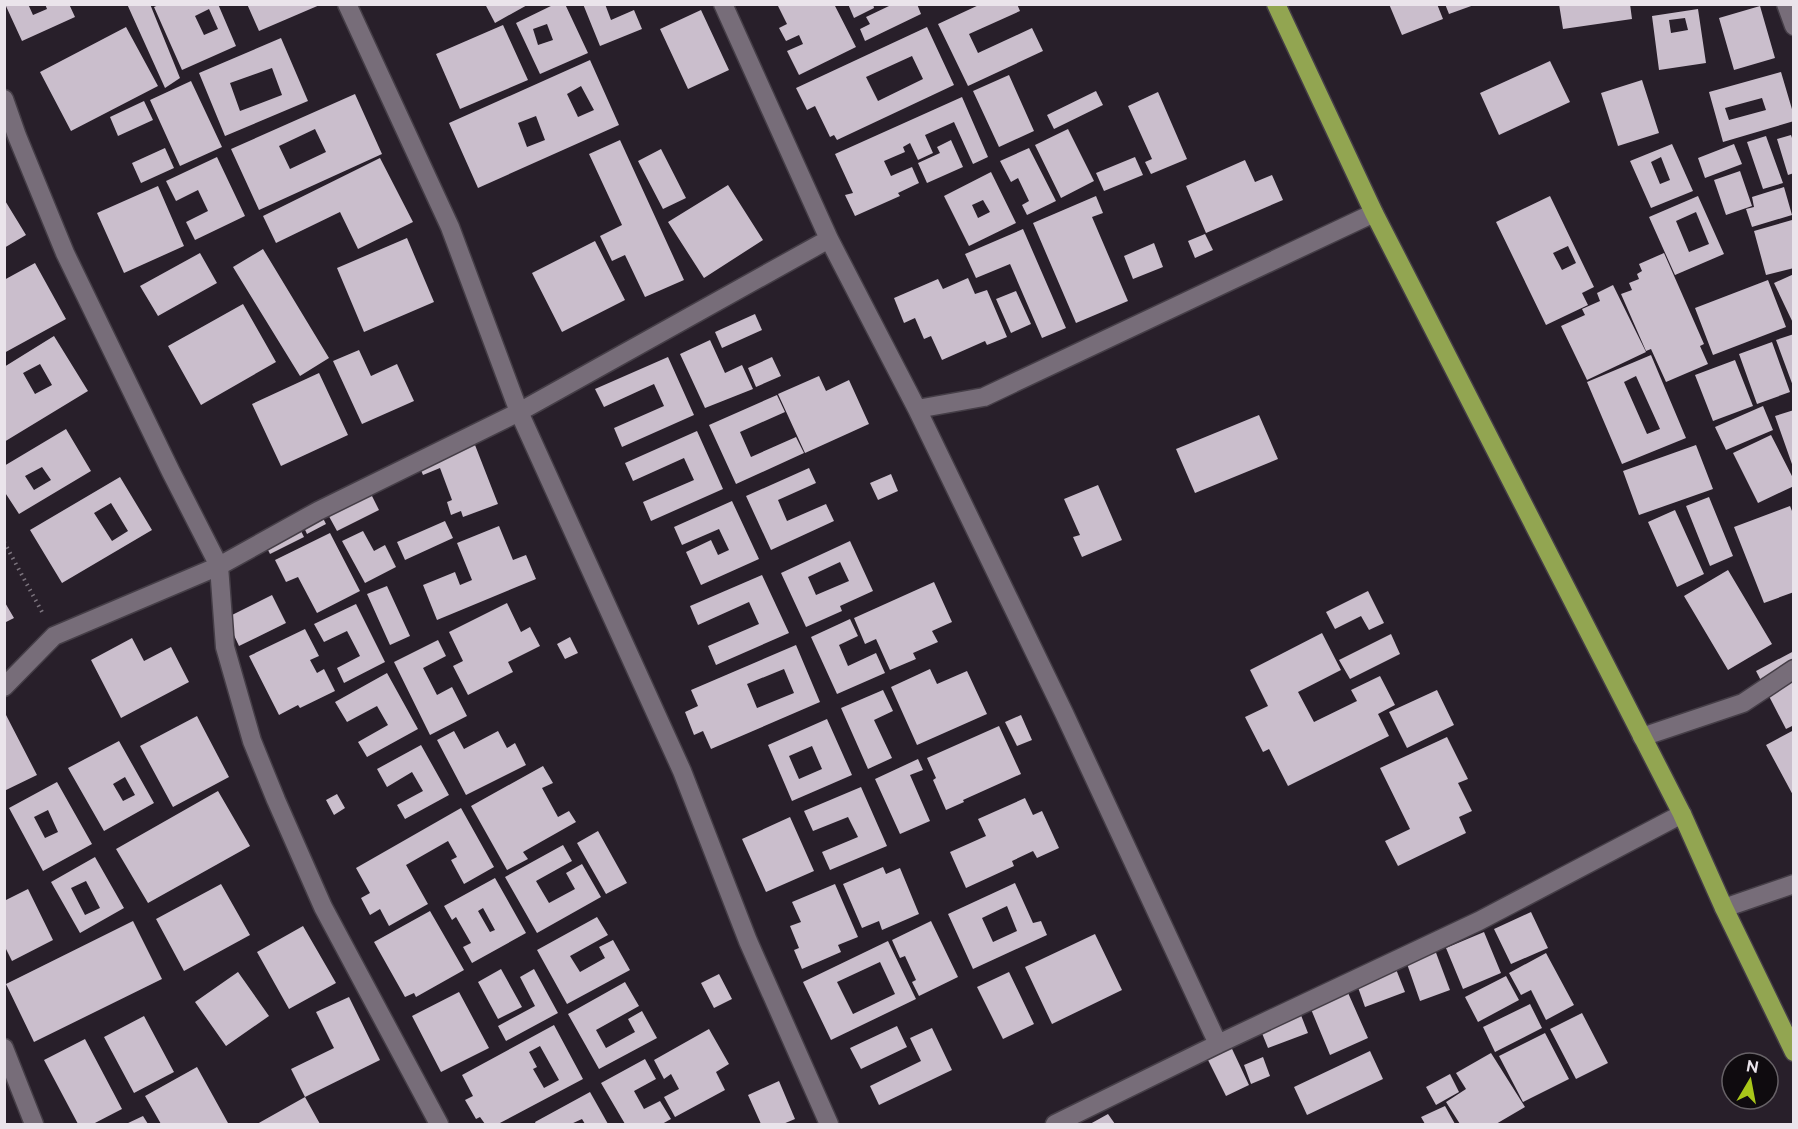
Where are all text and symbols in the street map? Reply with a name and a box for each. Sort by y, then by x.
north arrow [1720,1051,1780,1111]
text: N [1745,1056,1760,1077]

